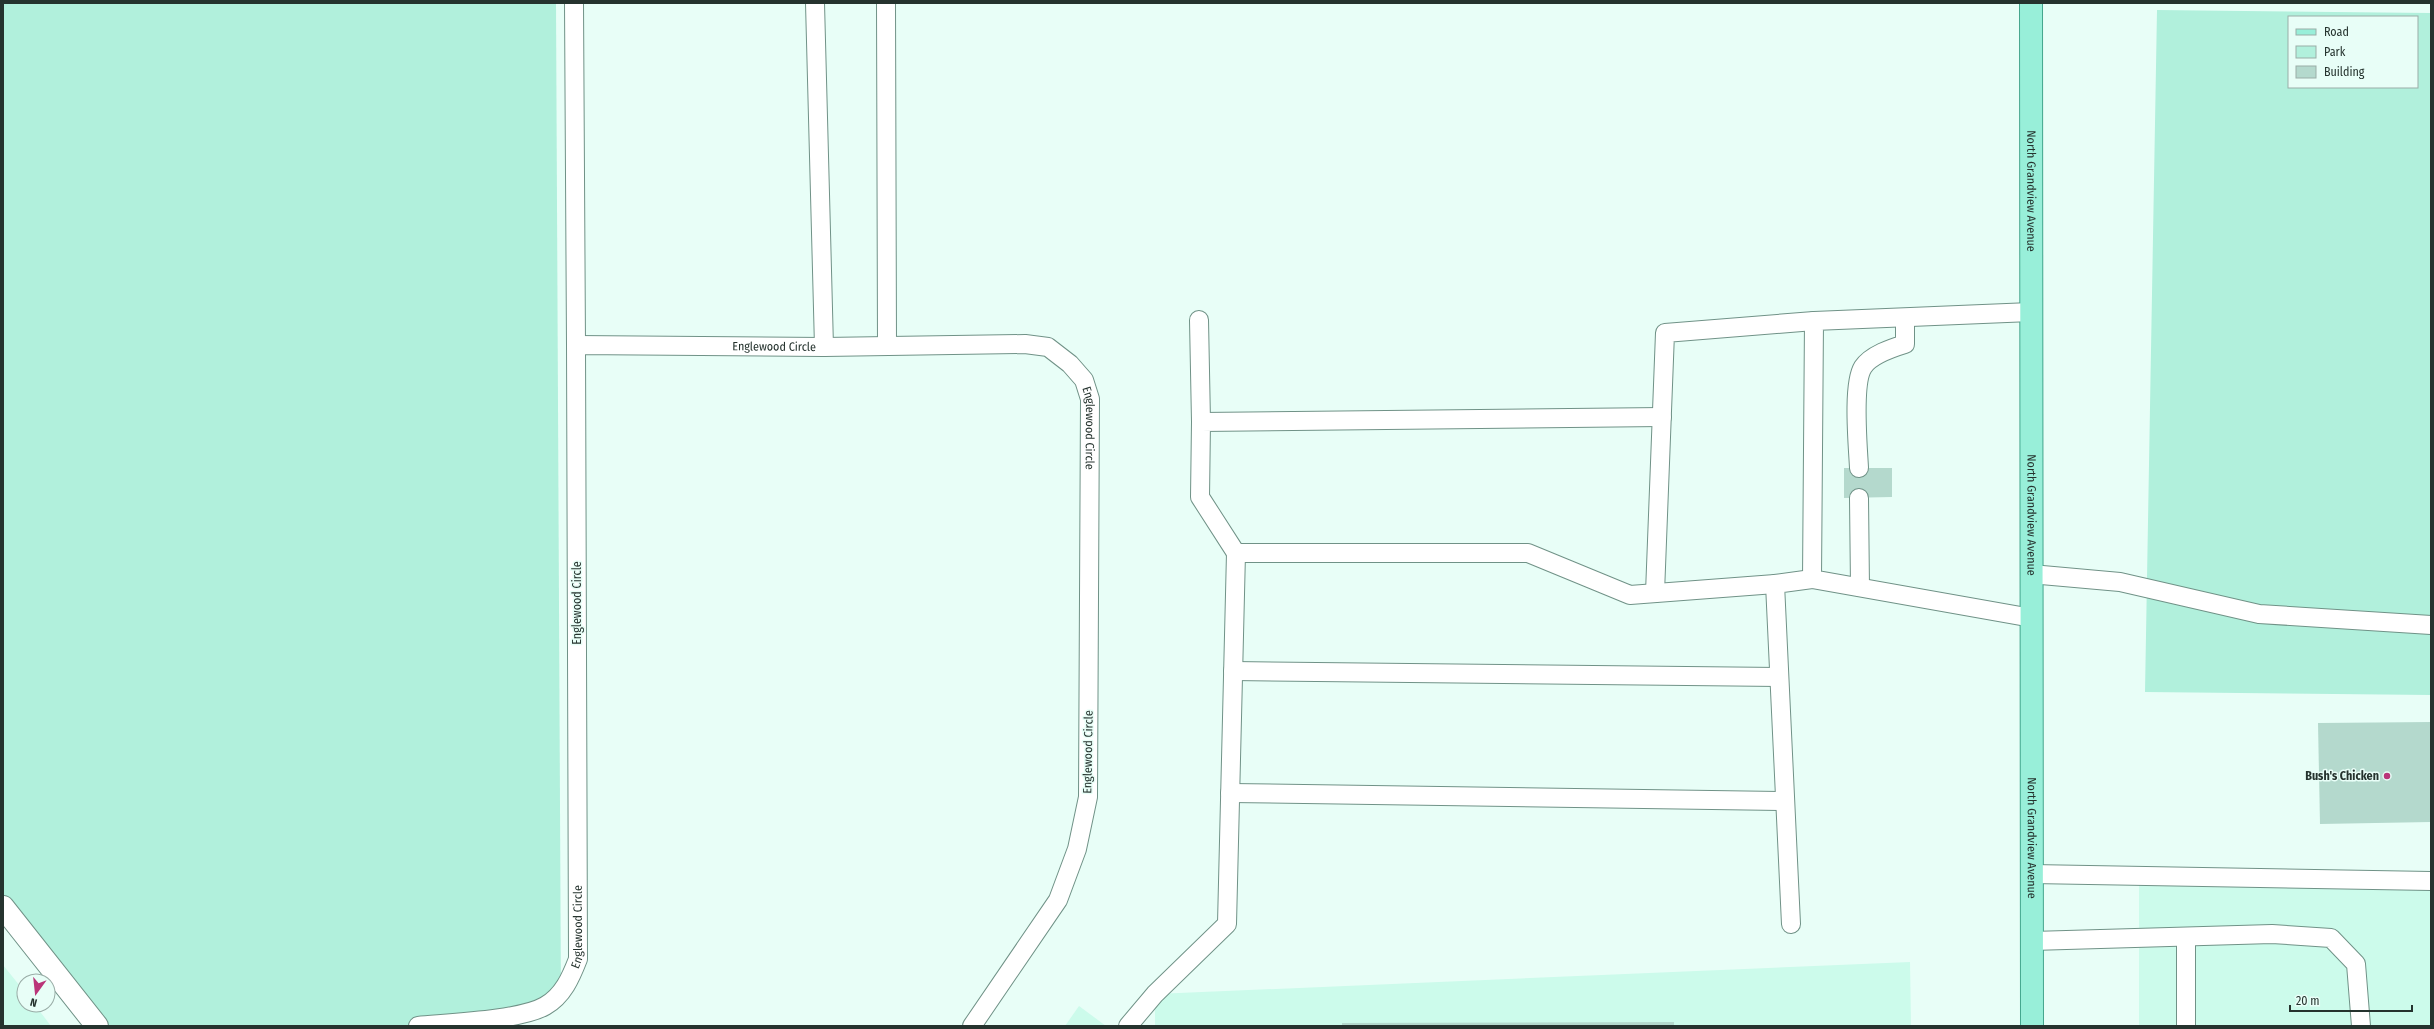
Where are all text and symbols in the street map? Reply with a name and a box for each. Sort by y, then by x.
legend [2288,16,2418,88]
text: Road [2324,25,2349,39]
text: Park [2324,45,2346,59]
text: Building [2324,65,2365,79]
street label: North Grandview Avenue [2024,130,2038,252]
street label: Englewood Circle [732,339,816,354]
street label: Englewood Circle [1079,385,1097,470]
street label: North Grandview Avenue [2024,454,2039,576]
street label: Englewood Circle [570,561,584,645]
street label: Englewood Circle [1080,710,1096,794]
place label: Bush's Chicken [2305,769,2379,783]
marker: Bush's Chicken [2382,771,2392,781]
street label: North Grandview Avenue [2025,777,2039,899]
street label: Englewood Circle [568,885,585,971]
north arrow [16,973,56,1013]
scale bar [2290,987,2412,1013]
text: 20 m [2296,994,2320,1008]
text: N [29,995,38,1009]

